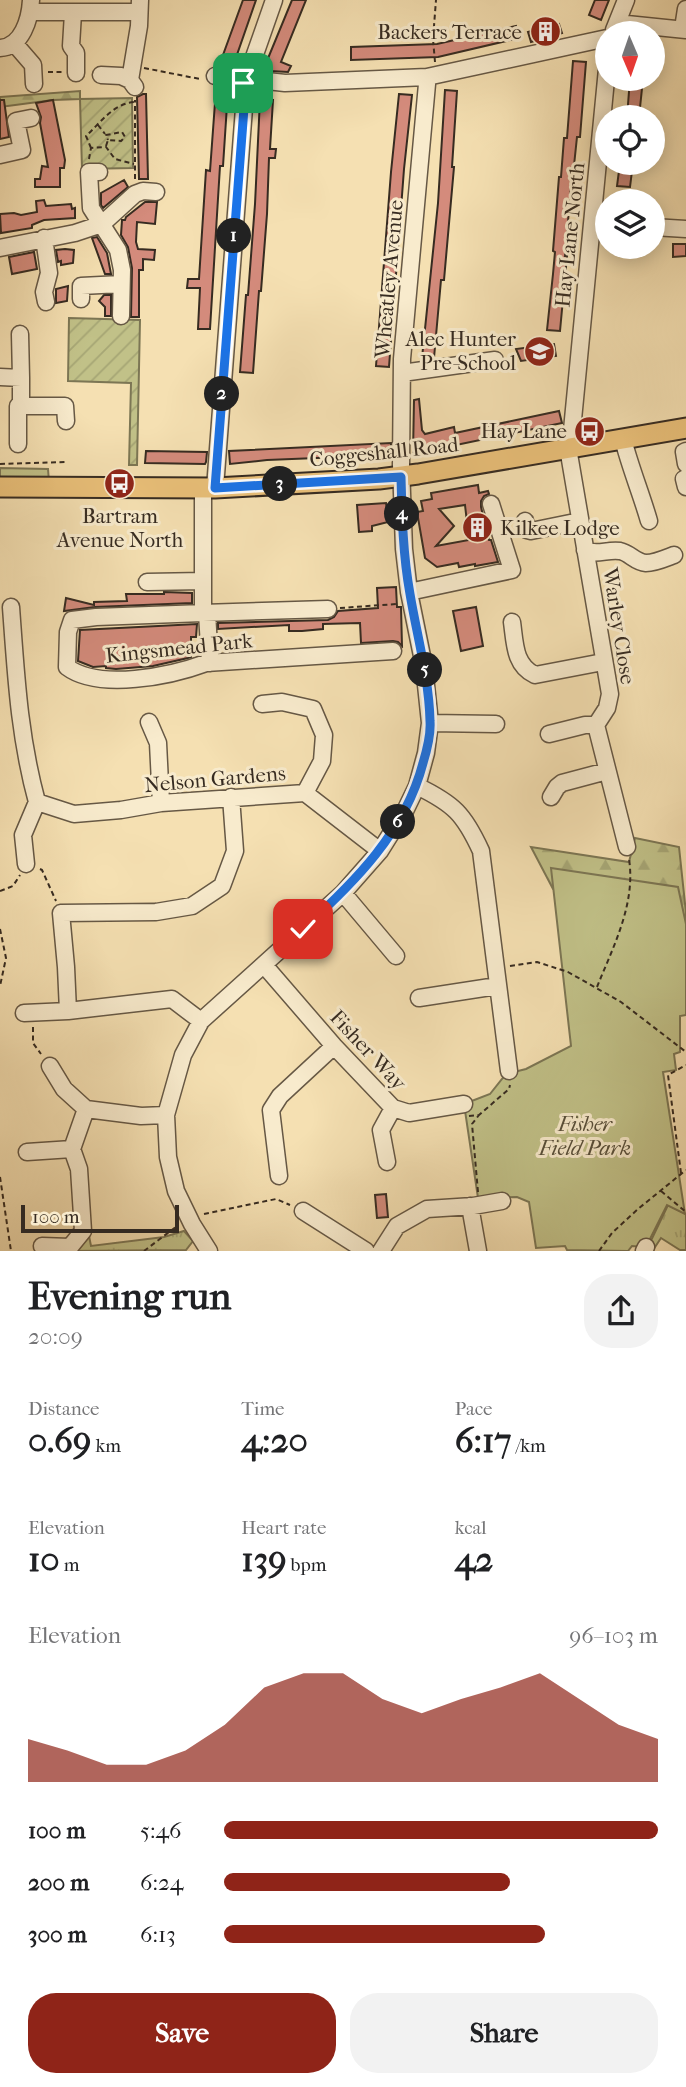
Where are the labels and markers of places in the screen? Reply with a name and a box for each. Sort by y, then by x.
building icon: Backers Terrace [528,15,562,49]
place label: Backers Terrace [377,20,522,44]
pin [213,53,273,113]
pin: 1 [216,218,252,254]
place label: Alec Hunter Pre-School [404,327,516,375]
school or university icon: Alec Hunter Pre-School [522,334,556,368]
pin: 2 [204,376,240,412]
bus stop icon: Hay Lane [573,414,607,448]
place label: Hay Lane [480,419,567,443]
pin: 3 [262,466,298,502]
bus stop icon: Bartram Avenue North [103,467,137,501]
pin: 4 [384,496,420,532]
place label: Bartram Avenue North [56,504,184,552]
building icon: Kilkee Lodge [460,511,494,545]
place label: Kilkee Lodge [500,516,620,540]
pin: 5 [408,652,442,688]
pin: 6 [380,804,416,840]
pin [273,899,333,959]

